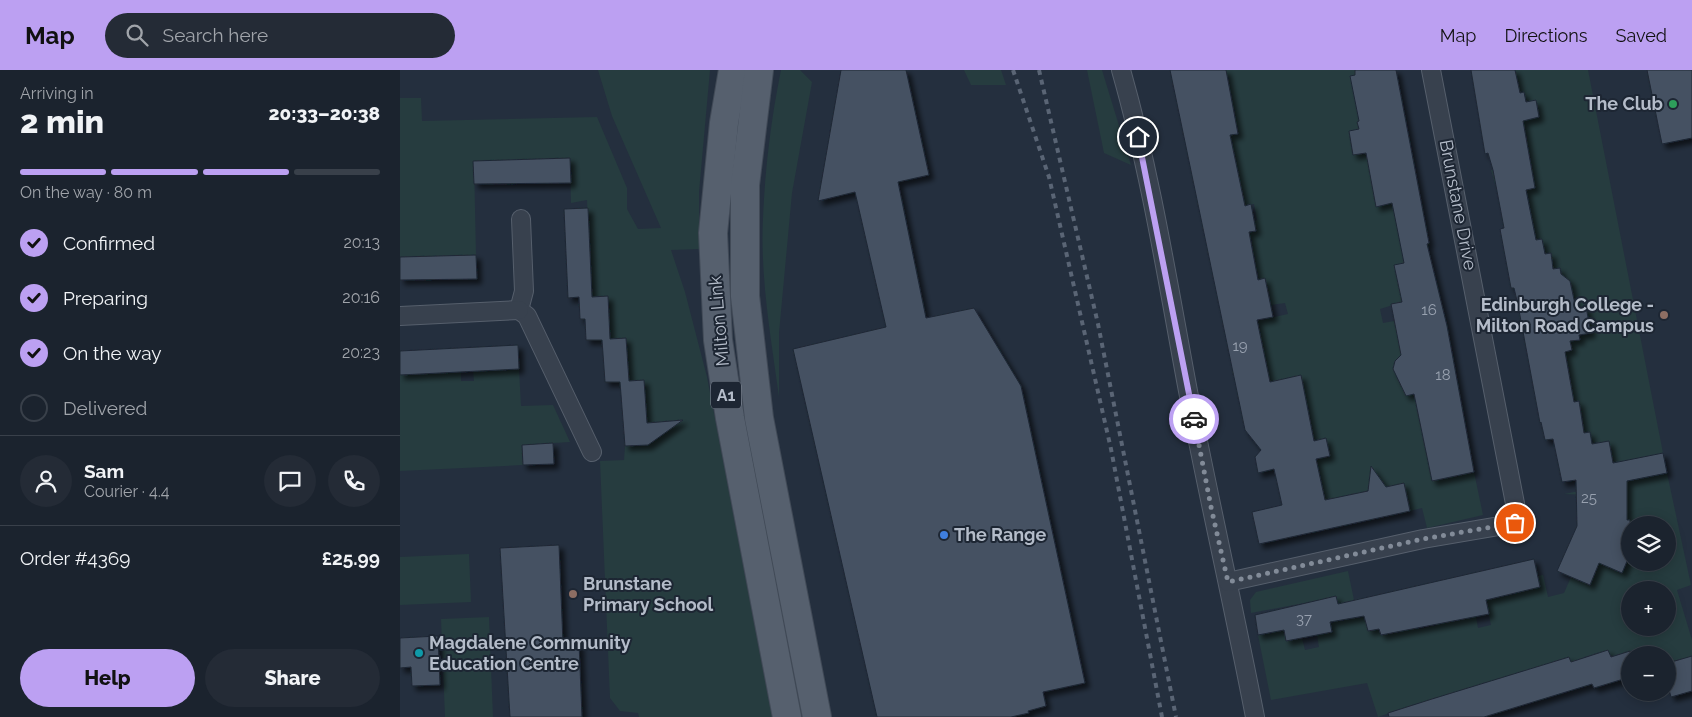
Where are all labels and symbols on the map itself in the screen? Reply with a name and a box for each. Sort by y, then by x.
place label: The Club [1585,93,1663,114]
marker: The Club [1667,98,1679,110]
pin [1117,116,1159,158]
street label: Brunstane Drive [1436,138,1482,272]
street label: Milton Link [704,274,733,367]
place label: Edinburgh College - Milton Road Campus [1476,294,1654,336]
house number: 16 [1421,301,1437,319]
marker: Edinburgh College - Milton Road Campus [1658,309,1670,321]
house number: 19 [1232,337,1248,355]
house number: 18 [1435,366,1451,384]
road number: A1 [711,382,741,408]
courier [1169,394,1219,444]
house number: 25 [1581,489,1597,507]
pin [1494,502,1536,544]
place label: The Range [954,524,1047,545]
marker: The Range [938,529,950,541]
place label: Brunstane Primary School [583,573,713,615]
marker: Brunstane Primary School [567,588,579,600]
house number: 37 [1296,610,1312,628]
place label: Magdalene Community Education Centre [429,632,631,674]
marker: Magdalene Community Education Centre [413,647,425,659]

